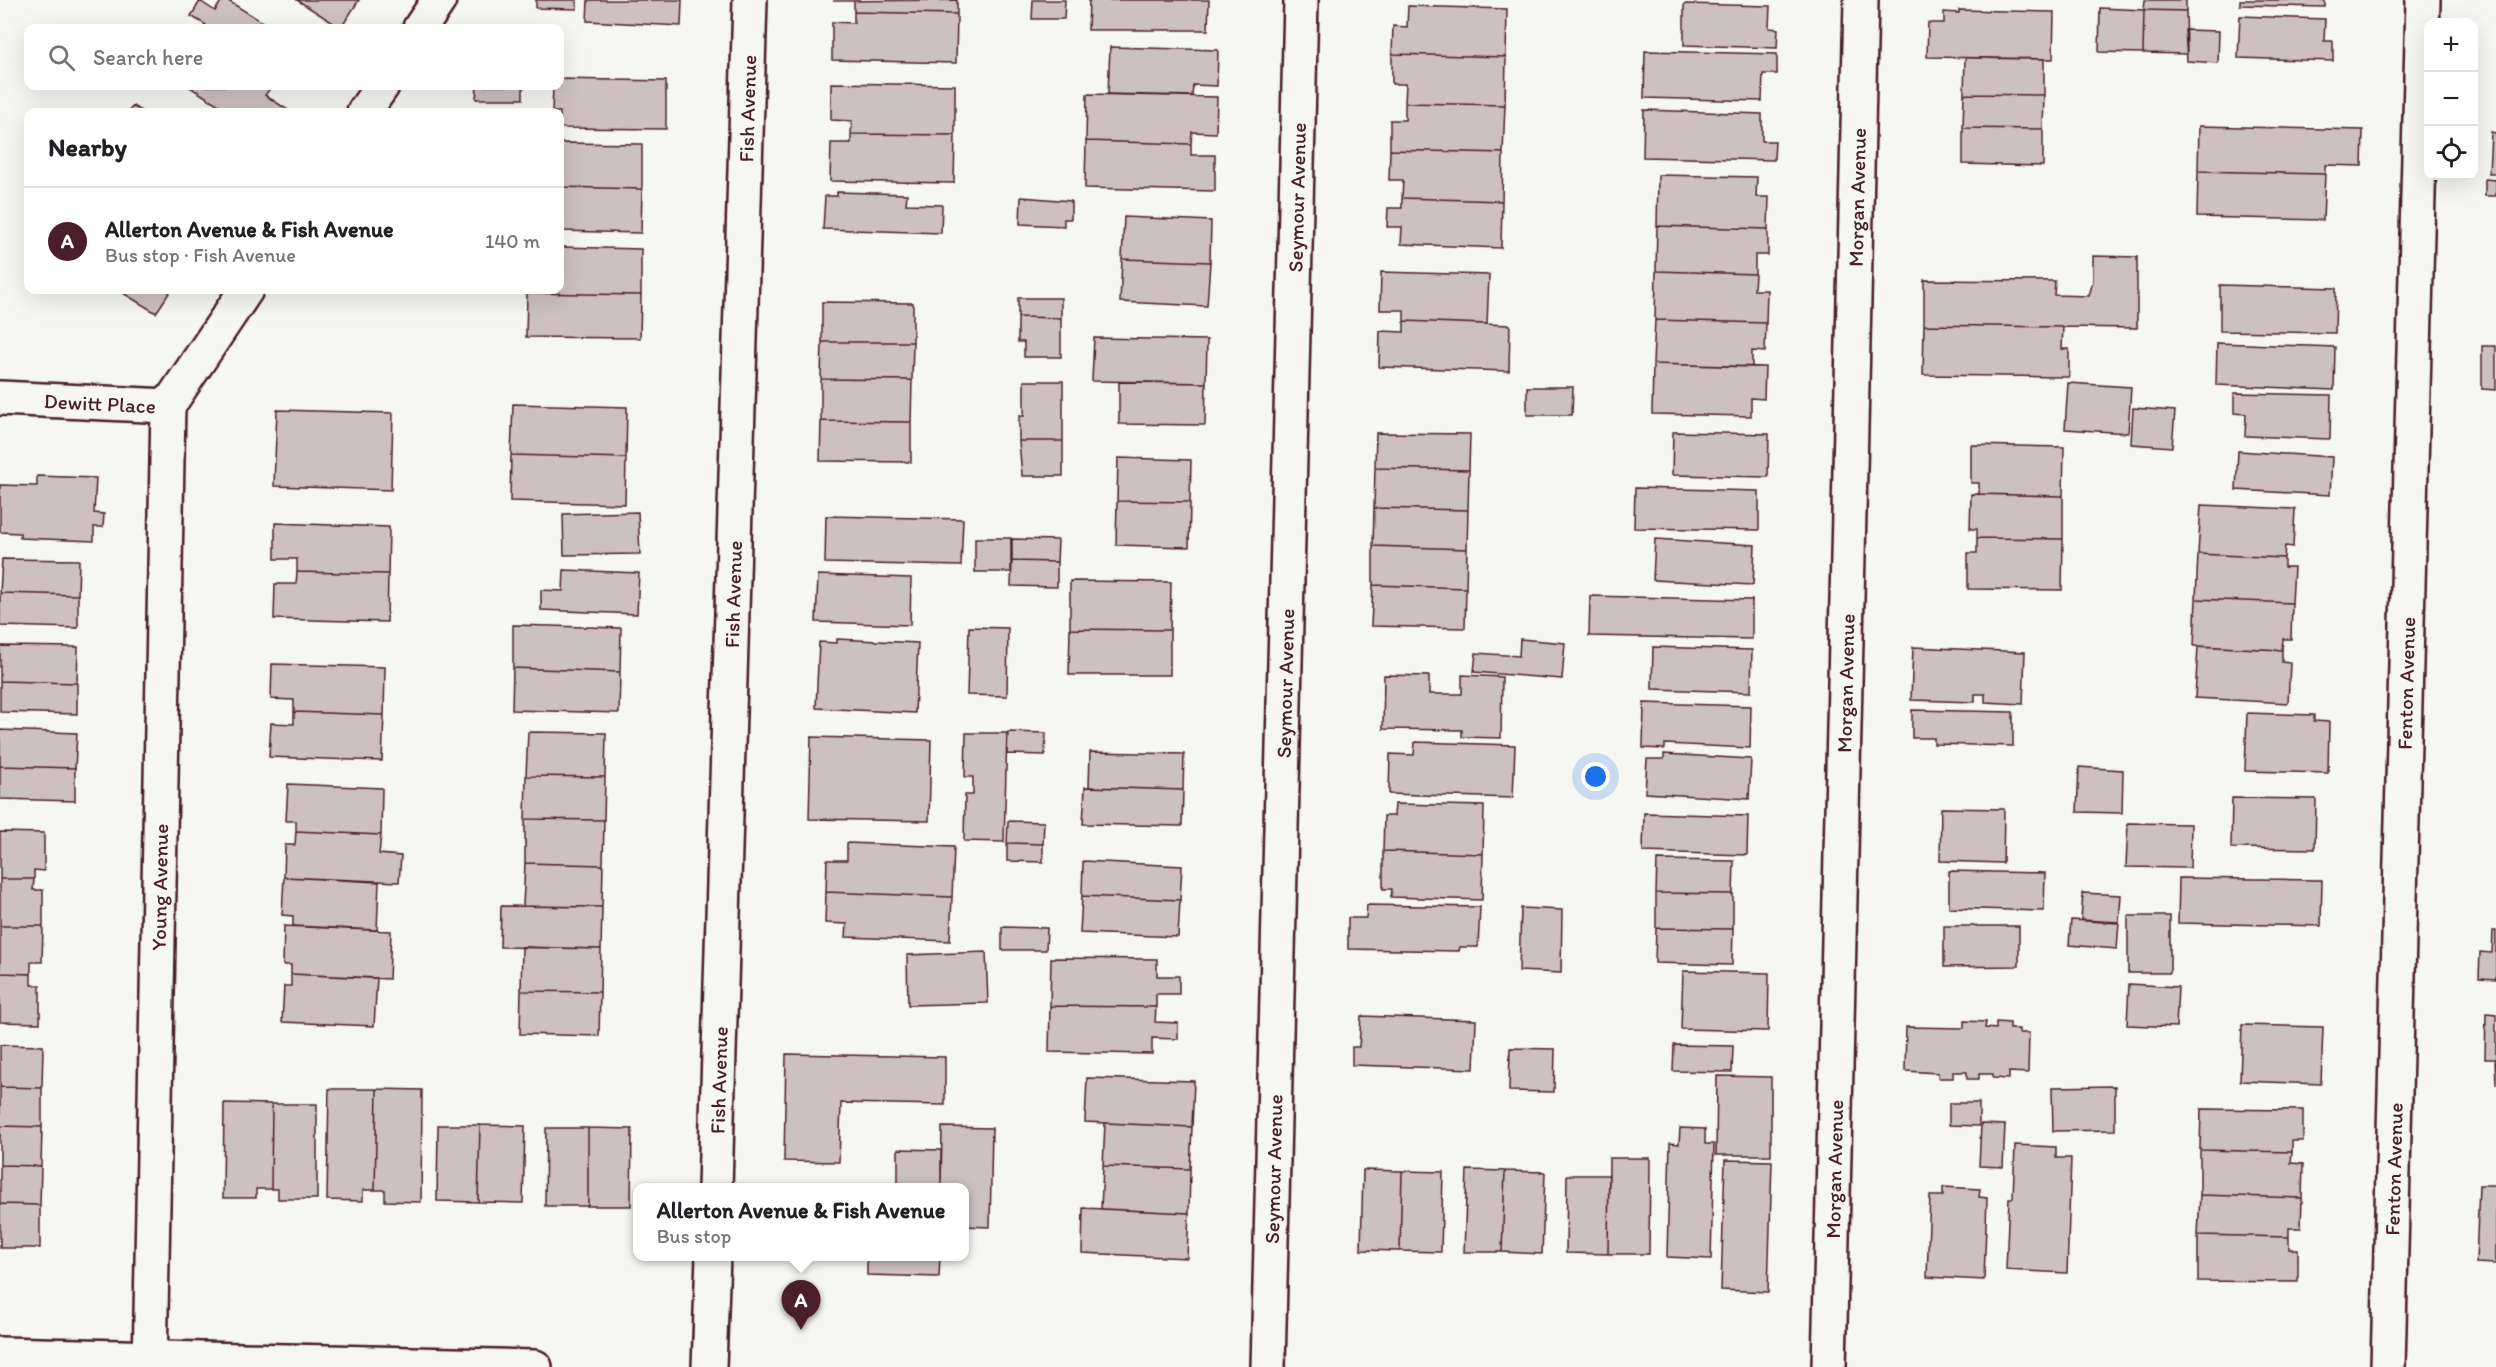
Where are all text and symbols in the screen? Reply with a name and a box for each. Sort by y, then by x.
map controls [2424,18,2478,180]
button: + [2424,18,2478,72]
search box [24,24,564,90]
icon: search [45,41,78,74]
text: Search here [93,44,203,71]
street label: Fish Avenue [733,54,761,163]
button: − [2424,72,2478,126]
street label: Seymour Avenue [1282,122,1311,273]
button: locate [2424,126,2478,180]
street label: Morgan Avenue [1842,127,1871,267]
text: Nearby [48,131,127,163]
text: Allerton Avenue & Fish Avenue [105,216,394,243]
text: A [61,229,74,253]
text: 140 m [485,229,540,253]
text: Bus stop · Fish Avenue [105,243,296,267]
street label: Dewitt Place [43,388,156,418]
street label: Fish Avenue [718,540,747,648]
street label: Seymour Avenue [1270,608,1299,758]
street label: Morgan Avenue [1831,613,1859,753]
street label: Fenton Avenue [2391,616,2420,750]
your location [1581,762,1610,791]
street label: Young Avenue [145,823,173,951]
street label: Fish Avenue [704,1026,732,1134]
street label: Seymour Avenue [1258,1094,1287,1244]
street label: Morgan Avenue [1820,1099,1848,1239]
street label: Fenton Avenue [2379,1102,2407,1236]
popup [633,1183,969,1261]
text: Allerton Avenue & Fish Avenue [657,1197,945,1224]
text: Bus stop [657,1224,731,1248]
pin: A [782,1280,820,1330]

